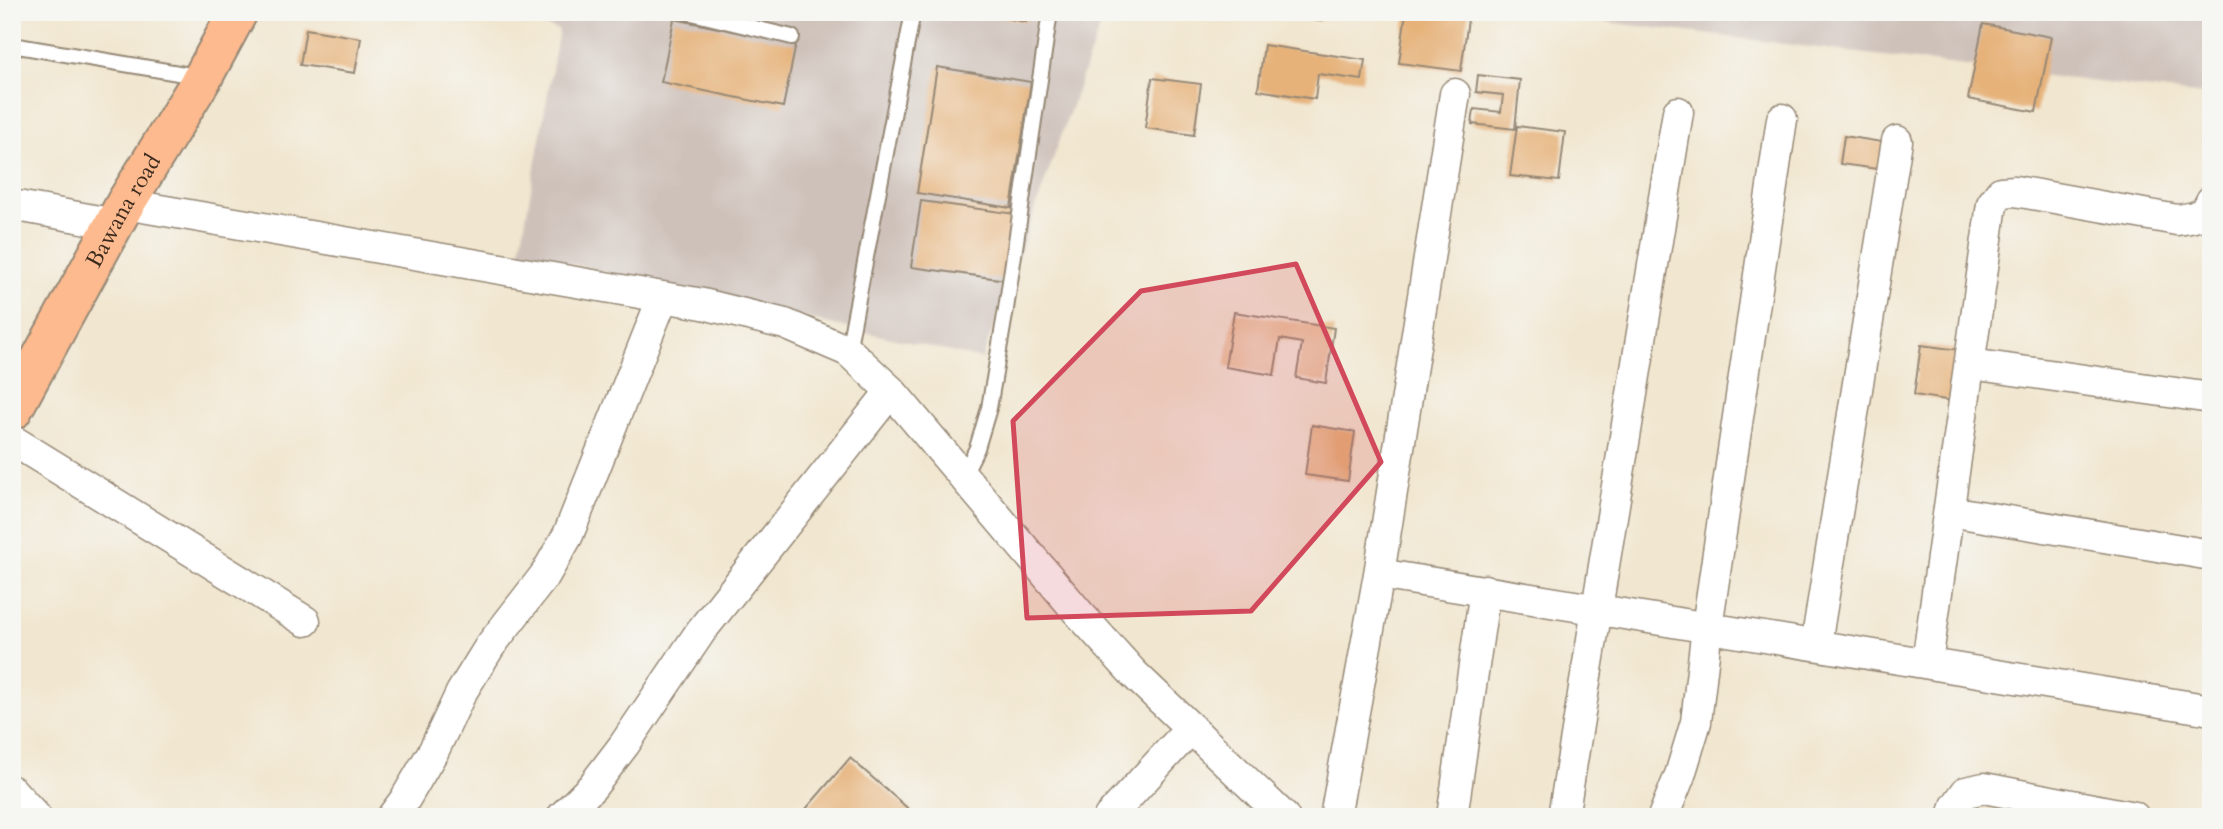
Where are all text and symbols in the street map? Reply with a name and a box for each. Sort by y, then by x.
street label: Bawana road [78,148,168,273]

